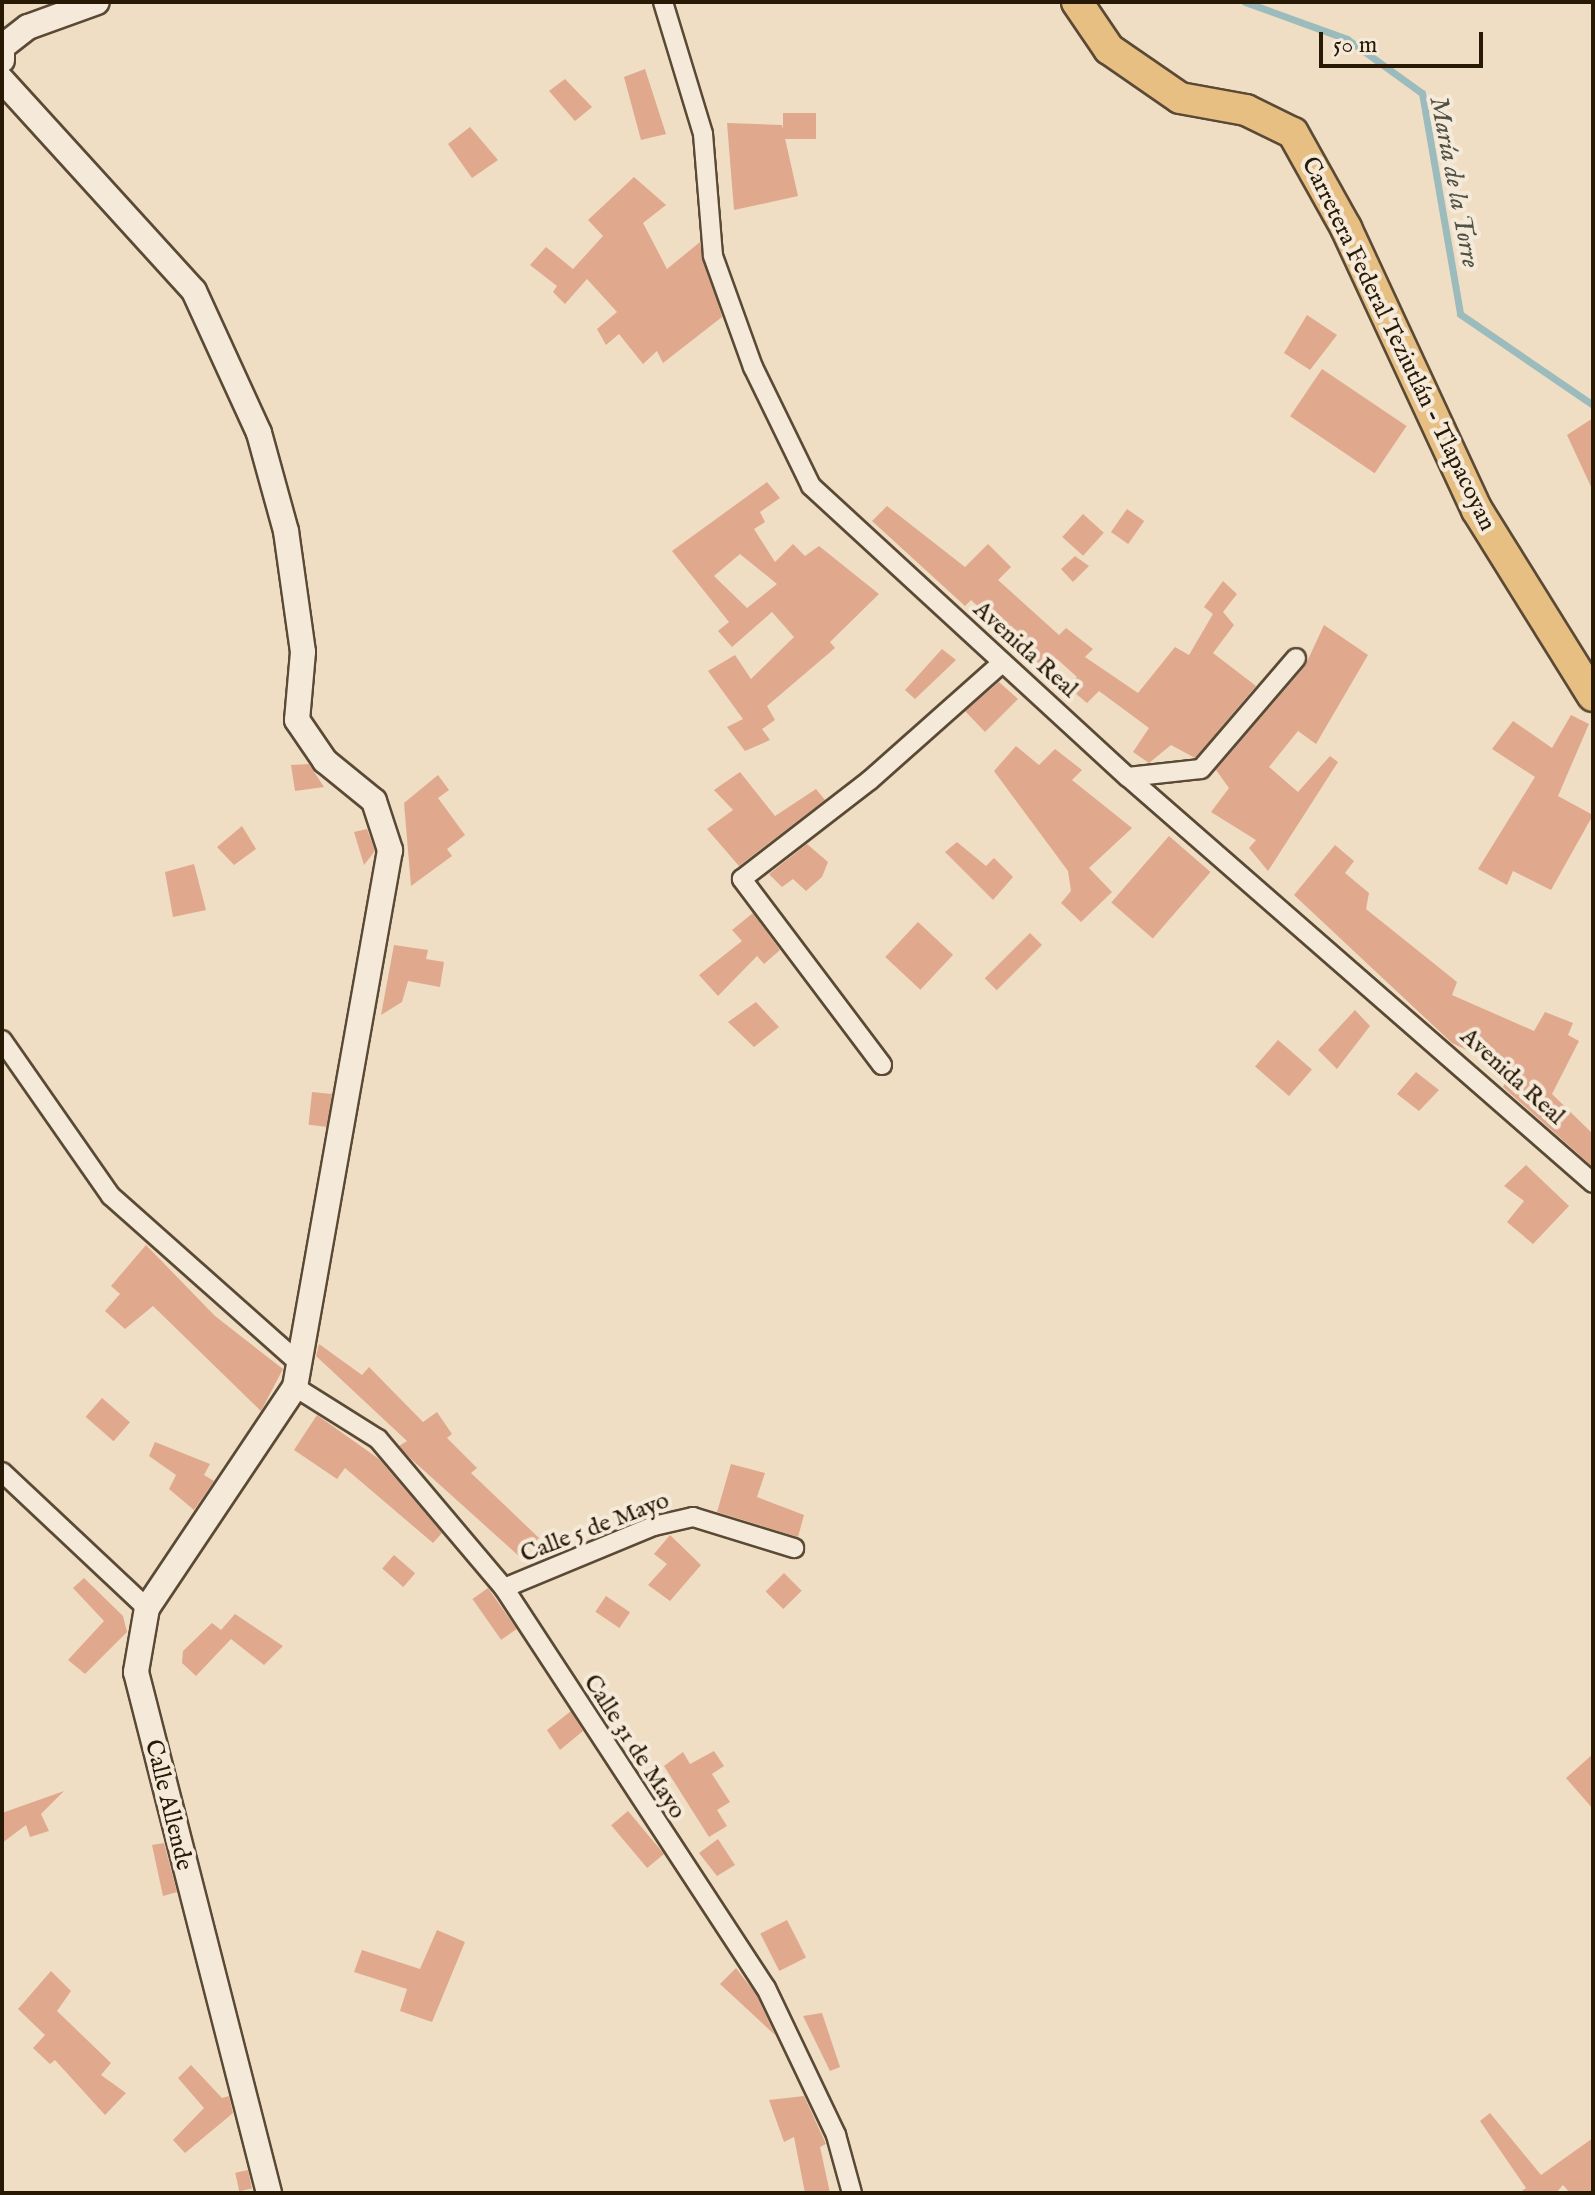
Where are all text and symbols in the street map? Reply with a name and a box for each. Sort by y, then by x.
scale bar [1323,16,1487,66]
text: 50 m [1333,30,1377,61]
water label: María de la Torre [1422,94,1486,270]
street label: Carretera Federal Teziutlán - Tlapacoyan [1295,152,1501,536]
street label: Avenida Real [967,596,1083,704]
street label: Avenida Real [1454,1023,1570,1131]
street label: Calle 5 de Mayo [517,1486,673,1570]
street label: Calle 31 de Mayo [577,1670,691,1824]
street label: Calle Allende [138,1737,198,1873]

